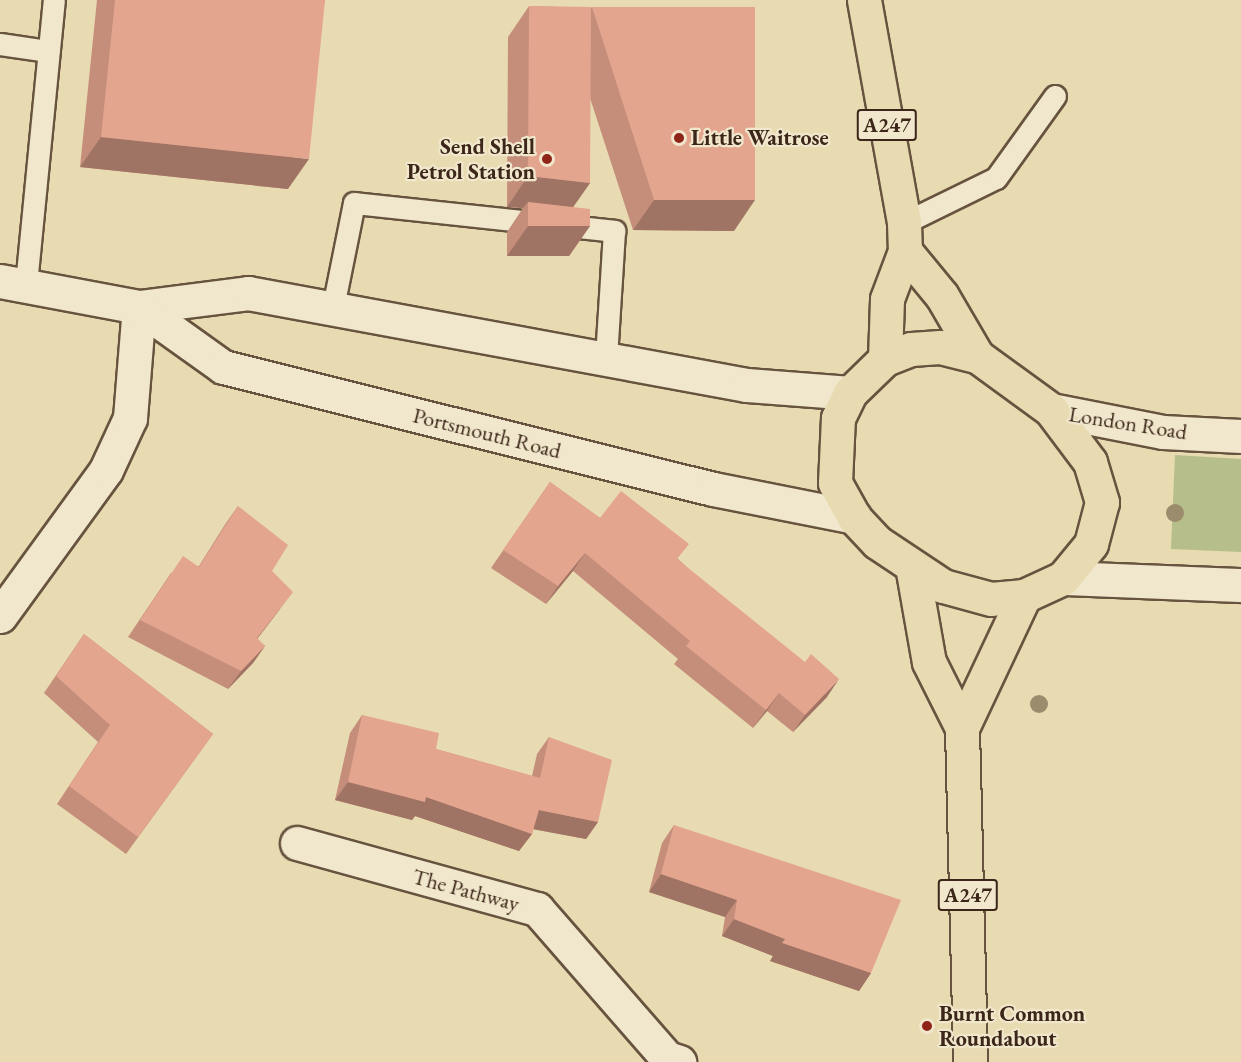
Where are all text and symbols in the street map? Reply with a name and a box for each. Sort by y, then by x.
road number: A247 [856,107,918,143]
place label: Little Waitrose [691,125,829,151]
marker: Little Waitrose [672,131,686,145]
place label: Send Shell Petrol Station [407,133,535,184]
marker: Send Shell Petrol Station [540,152,554,166]
street label: London Road [1067,401,1189,445]
street label: Portsmouth Road [410,402,564,464]
street label: The Pathway [410,863,522,917]
road number: A247 [936,877,1000,913]
place label: Burnt Common Roundabout [939,1000,1085,1052]
marker: Burnt Common Roundabout [920,1019,934,1033]

